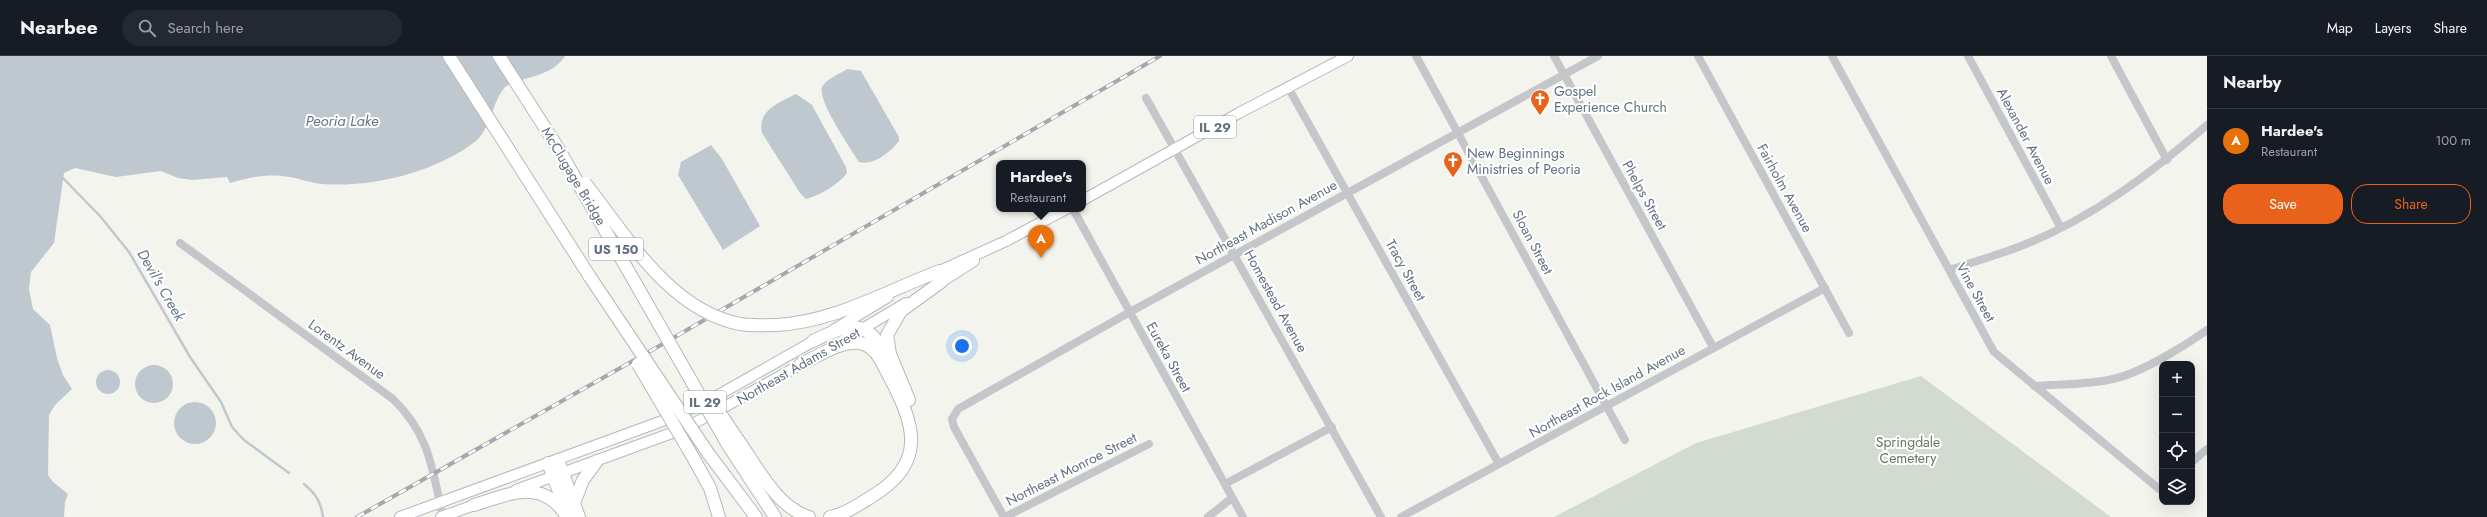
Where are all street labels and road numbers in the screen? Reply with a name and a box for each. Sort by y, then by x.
street label: Alexander Avenue [1992,84,2060,188]
road number: IL 29 [1194,116,1236,138]
street label: McClugage Bridge [537,123,611,229]
street label: Fairholm Avenue [1752,140,1818,236]
street label: Phelps Street [1618,157,1673,234]
street label: Northeast Madison Avenue [1191,175,1341,269]
street label: Sloan Street [1508,206,1559,278]
street label: Tracy Street [1381,236,1431,305]
road number: US 150 [589,238,643,260]
street label: Homestead Avenue [1239,246,1313,356]
street label: Vine Street [1951,259,2001,326]
street label: Lorentz Avenue [304,314,390,384]
street label: Eureka Street [1142,318,1197,396]
street label: Northeast Adams Street [733,322,864,409]
street label: Northeast Rock Island Avenue [1525,340,1689,442]
road number: IL 29 [684,391,726,413]
street label: Northeast Monroe Street [1002,427,1140,511]

